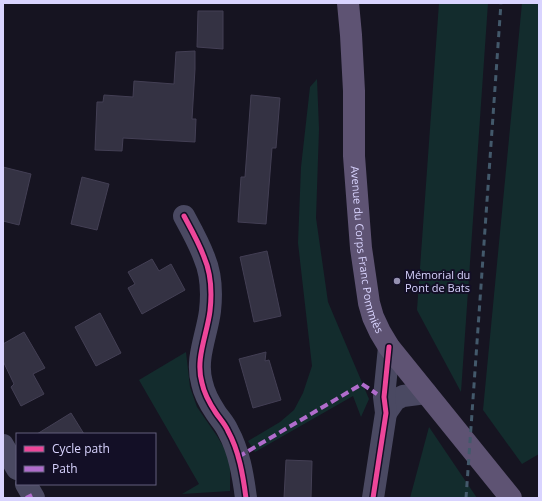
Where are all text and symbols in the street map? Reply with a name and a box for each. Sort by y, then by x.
street label: Avenue du Corps Franc Pommiès [348,165,387,335]
place label: Mémorial du Pont de Bats [405,267,470,295]
marker: Mémorial du Pont de Bats [392,276,402,286]
legend [16,433,156,485]
text: Cycle path [52,440,110,457]
text: Path [52,460,78,477]

